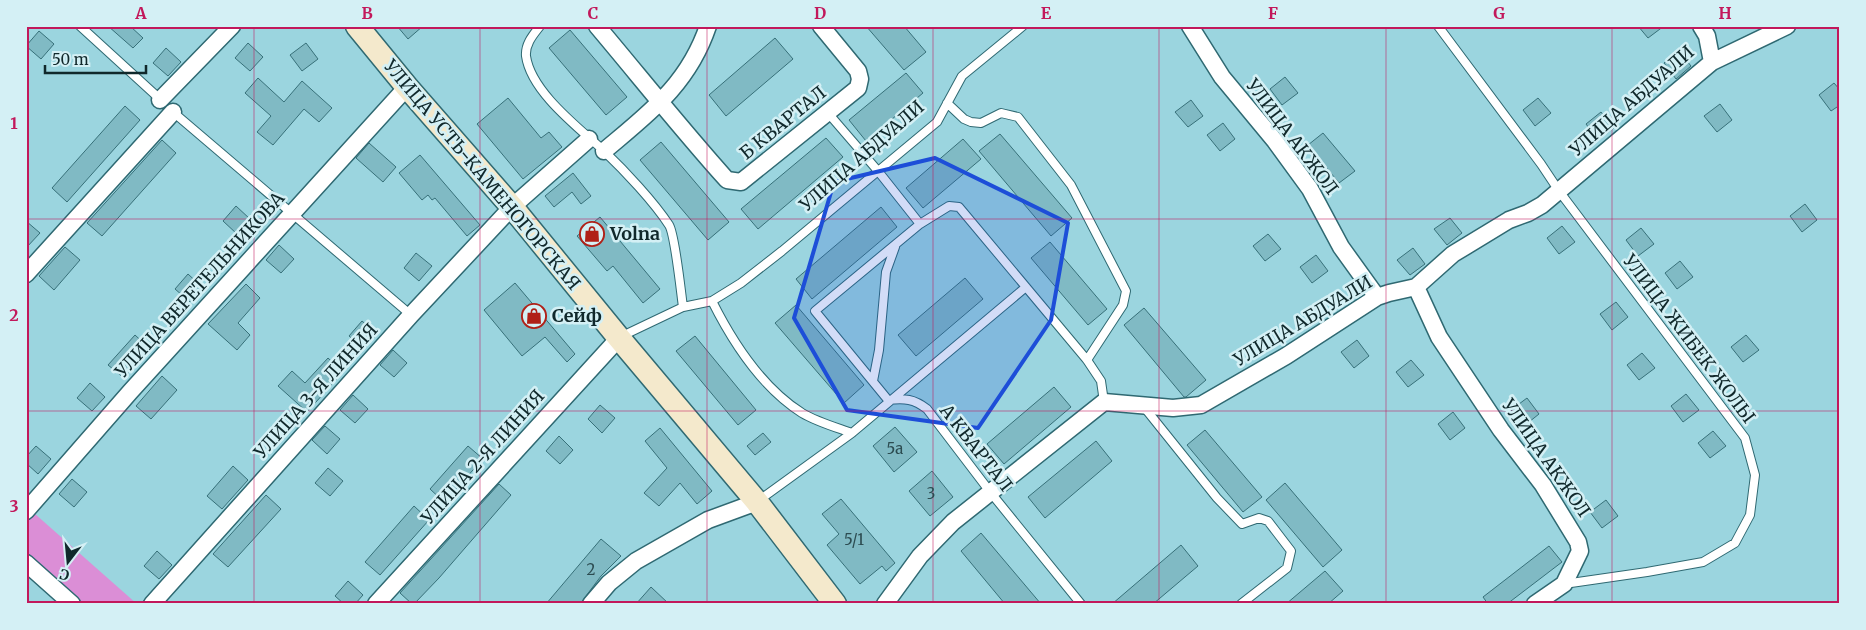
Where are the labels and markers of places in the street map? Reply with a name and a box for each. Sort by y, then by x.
shop icon: Volna [579,221,605,247]
place label: Volna [609,222,660,245]
shop icon: Сейф [521,303,547,329]
place label: Сейф [552,304,602,327]

